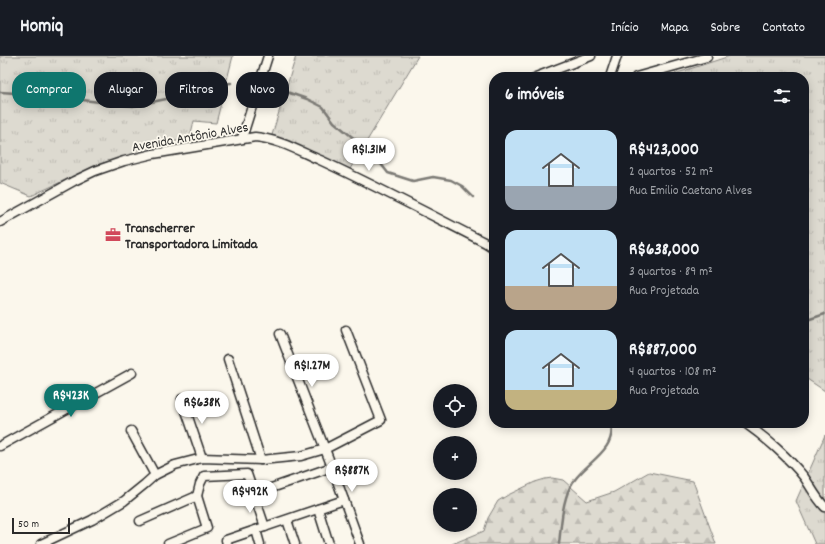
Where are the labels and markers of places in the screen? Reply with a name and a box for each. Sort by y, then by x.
pin: R$1.31M [332,138,406,172]
place label: Transcherrer Transportadora Limitada [125,219,259,255]
office icon: Transcherrer Transportadora Limitada [104,226,122,244]
pin: R$1.27M [275,354,349,388]
pin: R$423K [38,384,104,418]
pin: R$638K [169,391,235,425]
pin: R$887K [319,459,385,493]
pin: R$492K [217,480,283,514]

